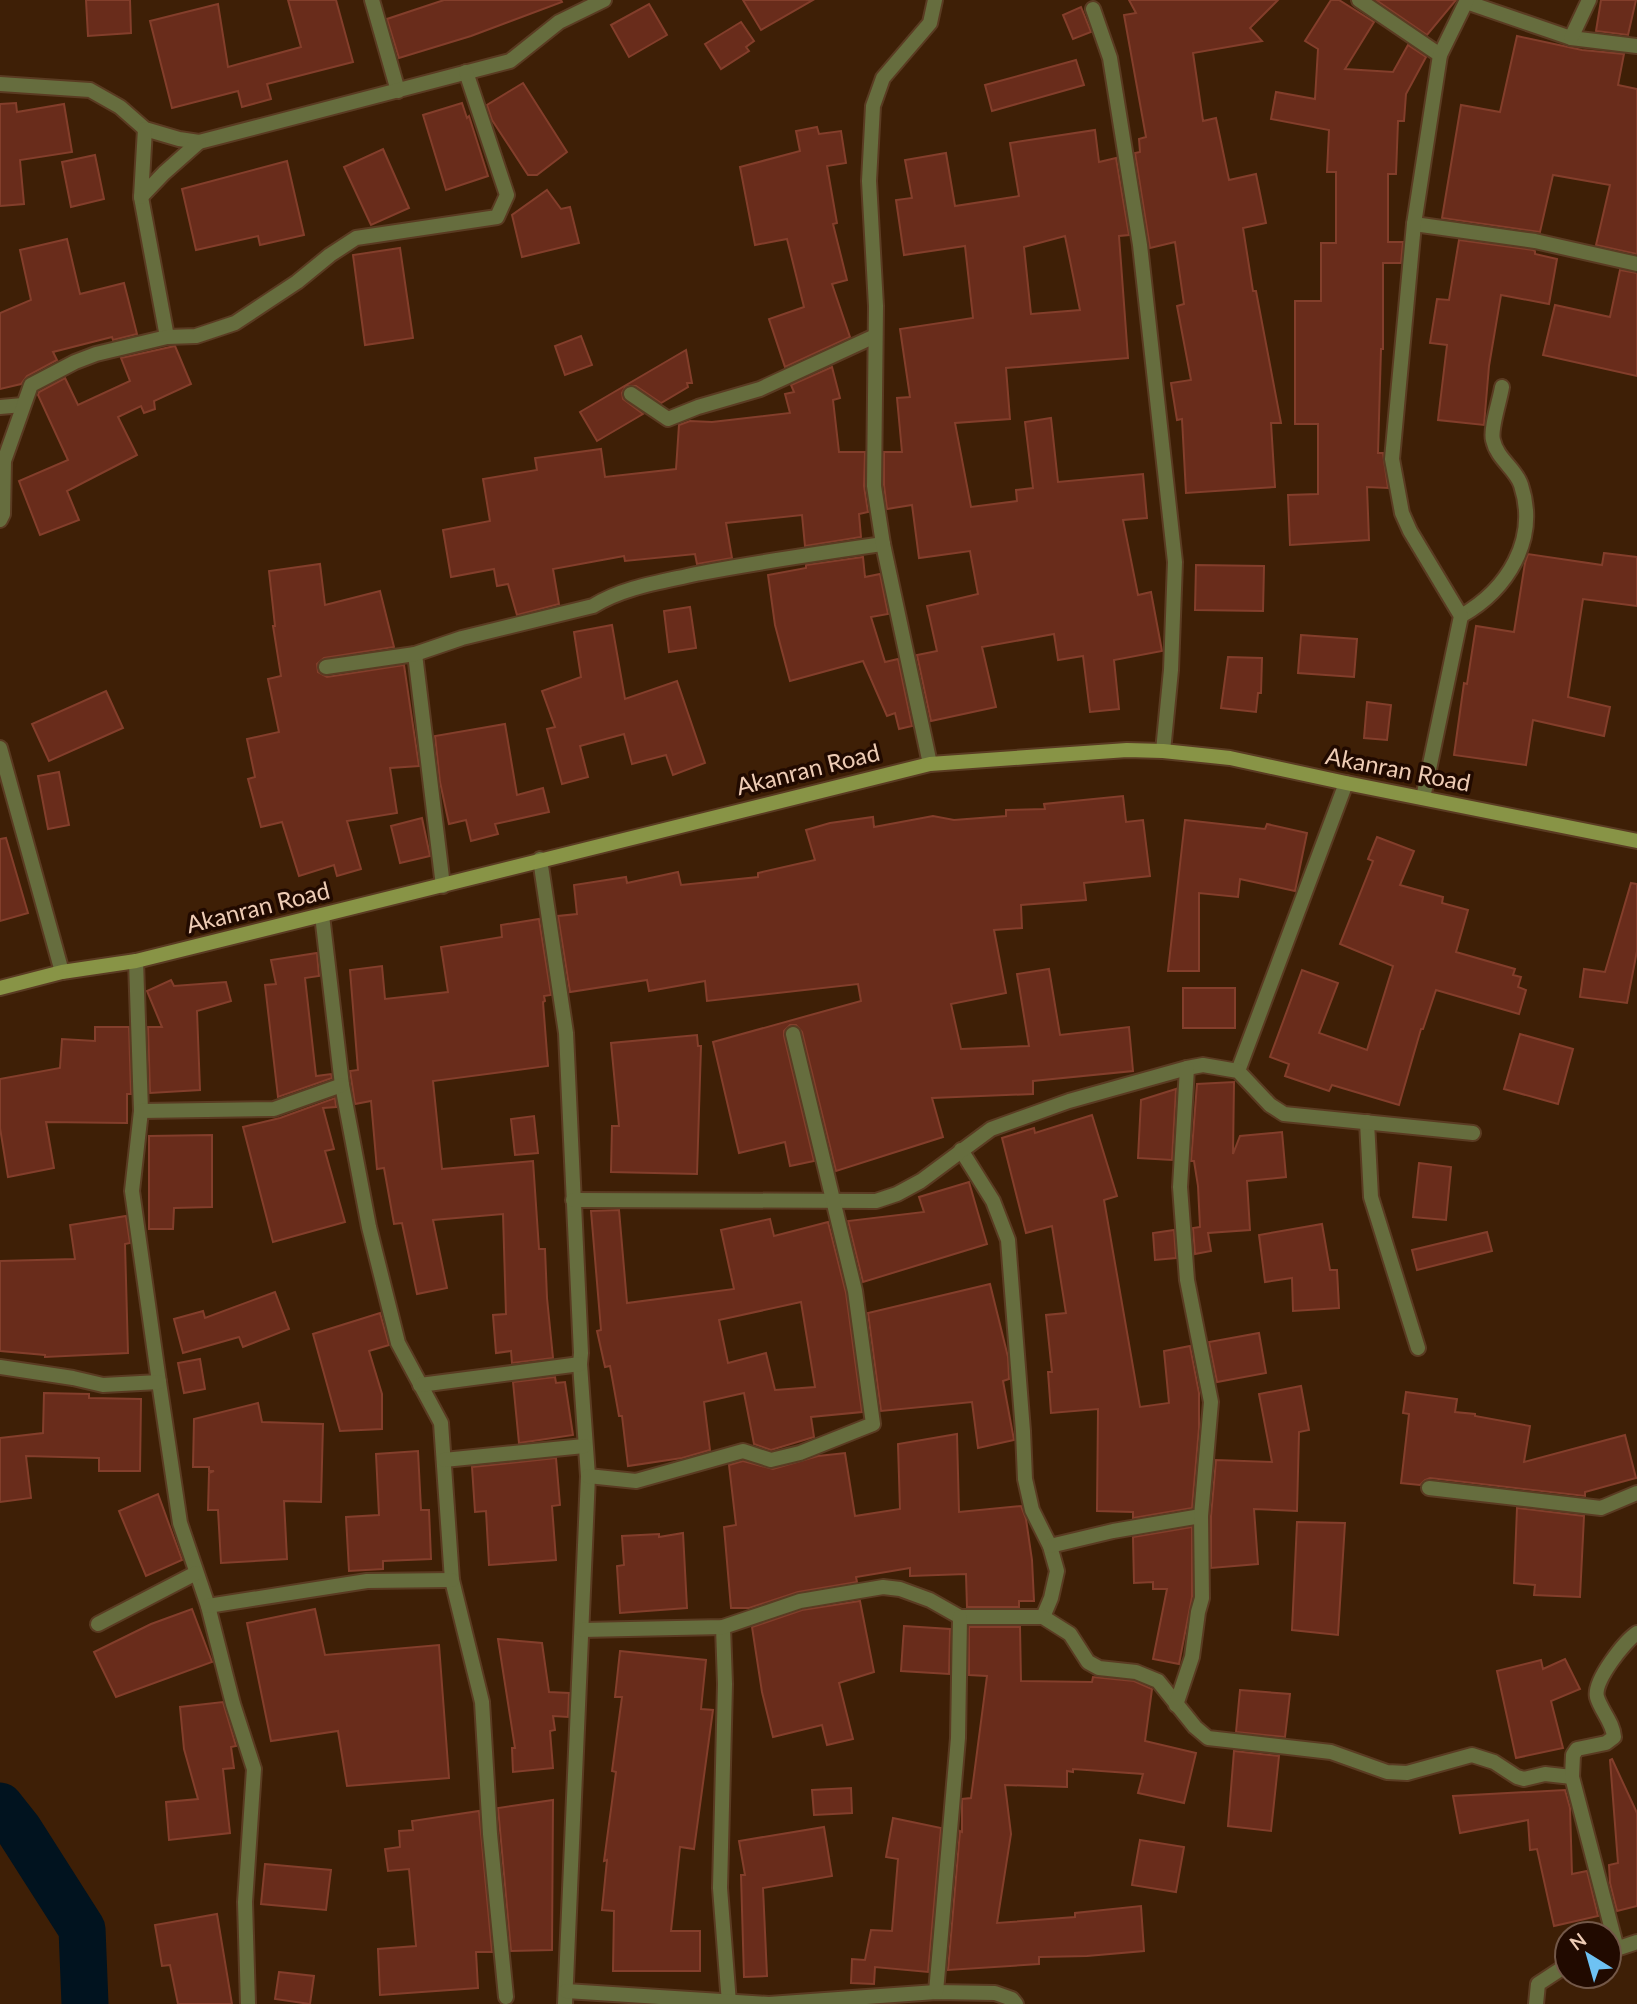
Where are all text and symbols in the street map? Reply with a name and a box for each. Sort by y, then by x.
street label: Akanran Road [733,737,882,800]
street label: Akanran Road [1323,740,1473,797]
street label: Akanran Road [183,875,332,938]
north arrow [1553,1920,1623,1990]
text: N [1565,1927,1590,1955]

